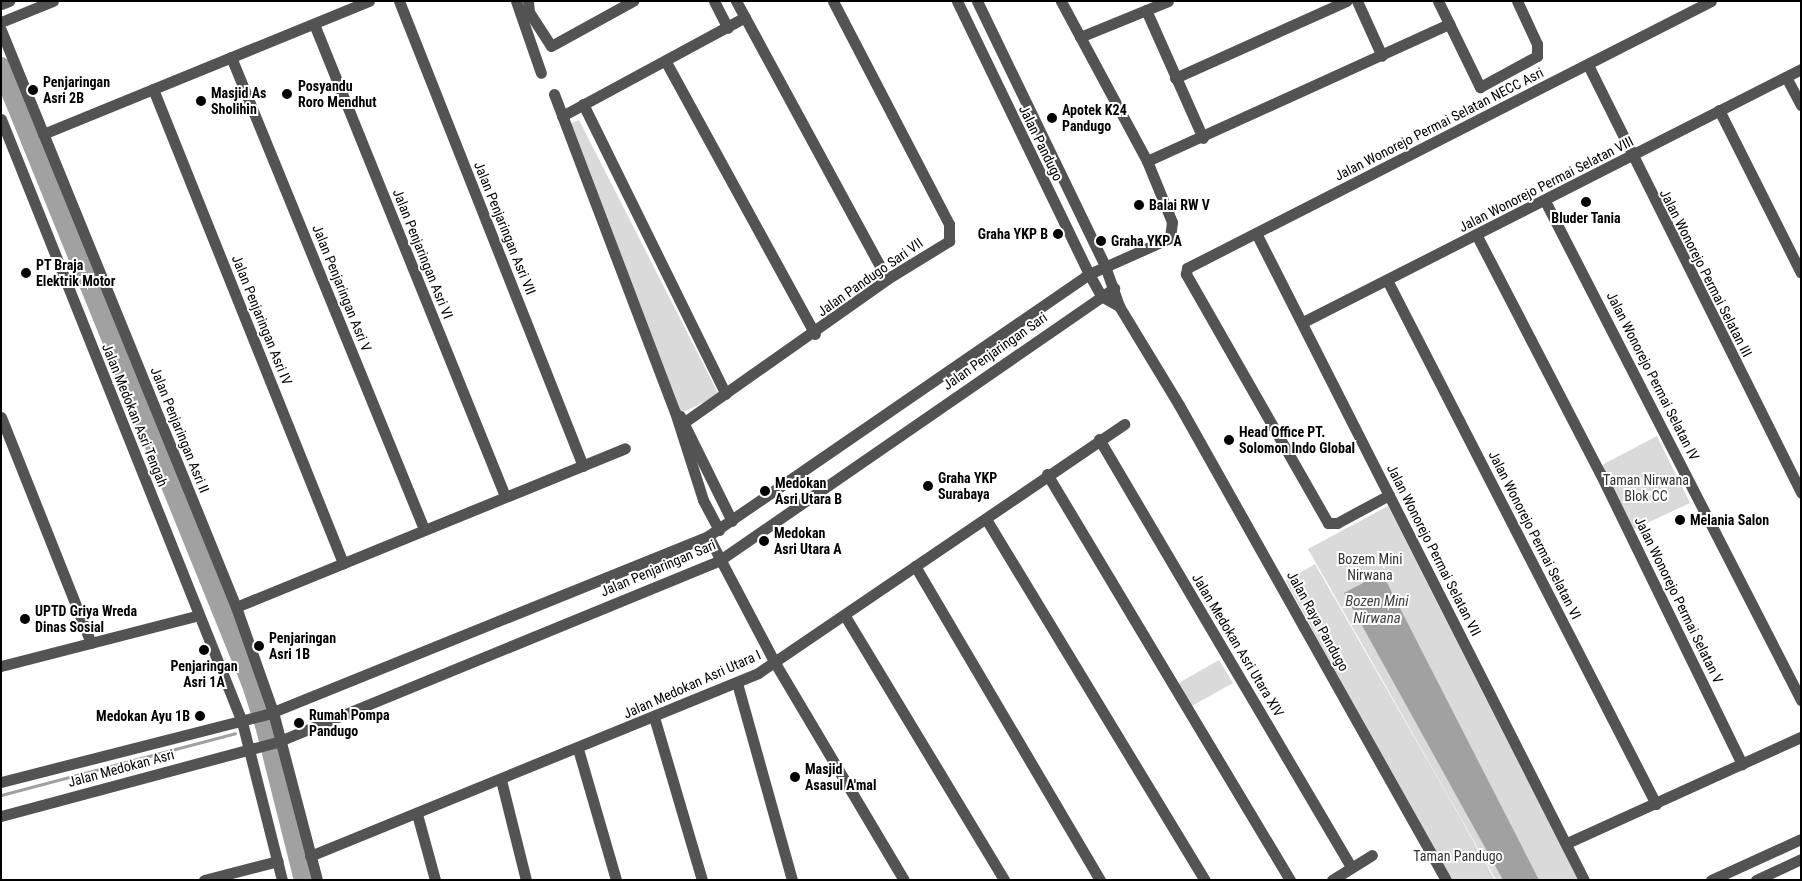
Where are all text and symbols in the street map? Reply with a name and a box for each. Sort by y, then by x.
street label: Jalan Wonorejo Permai Selatan NECC Asri [1332,64,1546,184]
place label: Penjaringan Asri 2B [43,74,110,106]
place label: Posyandu Roro Mendhut [298,78,377,110]
marker: Penjaringan Asri 2B [27,84,39,96]
place label: Masjid As Sholihin [211,85,266,118]
marker: Posyandu Roro Mendhut [280,87,294,101]
marker: Masjid As Sholihin [195,95,207,107]
street label: Jalan Pandugo [1015,102,1067,184]
place label: Apotek K24 Pandugo [1062,102,1127,134]
marker: Apotek K24 Pandugo [1046,112,1058,124]
street label: Jalan Wonorejo Permai Selatan VIII [1456,133,1636,235]
street label: Jalan Penjaringan Asri VII [471,159,539,297]
street label: Jalan Wonorejo Permai Selatan III [1656,186,1756,360]
street label: Jalan Penjaringan Asri VI [389,187,457,321]
marker: Bluder Tania [1580,196,1592,208]
place label: Balai RW V [1149,197,1210,213]
marker: Balai RW V [1133,199,1145,211]
place label: Bluder Tania [1551,210,1621,226]
street label: Jalan Penjaringan Asri V [309,222,375,354]
place label: Graha YKP B [978,226,1048,242]
marker: Graha YKP B [1052,228,1064,240]
place label: Graha YKP A [1111,233,1182,249]
street label: Jalan Pandugo Sari VII [814,234,926,320]
marker: Graha YKP A [1095,235,1107,247]
street label: Jalan Penjaringan Asri IV [228,253,296,387]
place label: PT Braja Elektrik Motor [36,257,115,290]
marker: PT Braja Elektrik Motor [20,267,32,279]
street label: Jalan Wonorejo Permai Selatan IV [1603,289,1703,463]
street label: Jalan Penjaringan Sari [940,309,1050,393]
street label: Jalan Medokan Asri Tengah [99,341,171,489]
street label: Jalan Penjaringan Asri II [147,365,213,495]
place label: Head Office PT. Solomon Indo Global [1239,424,1355,457]
marker: Head Office PT. Solomon Indo Global [1223,434,1235,446]
street label: Jalan Wonorejo Permai Selatan VI [1485,448,1585,622]
street label: Jalan Wonorejo Permai Selatan VII [1383,461,1485,639]
place label: Graha YKP Surabaya [938,470,997,502]
park label: Taman Nirwana Blok CC [1603,472,1689,504]
place label: Medokan Asri Utara B [775,475,842,508]
marker: Graha YKP Surabaya [922,480,934,492]
marker: Medokan Asri Utara B [759,485,771,497]
place label: Melania Salon [1690,512,1769,528]
street label: Jalan Wonorejo Permai Selatan V [1631,514,1727,686]
marker: Melania Salon [1674,514,1686,526]
place label: Medokan Asri Utara A [774,525,842,558]
marker: Medokan Asri Utara A [758,535,770,547]
street label: Jalan Penjaringan Sari [598,536,718,600]
park label: Bozem Mini Nirwana [1338,551,1402,584]
street label: Jalan Raya Pandugo [1284,568,1352,674]
street label: Jalan Medokan Asri Utara XIV [1188,570,1288,720]
water label: Bozen Mini Nirwana [1345,592,1409,627]
place label: UPTD Griya Wreda Dinas Sosial [35,603,137,636]
marker: UPTD Griya Wreda Dinas Sosial [19,613,31,625]
place label: Penjaringan Asri 1B [269,630,336,662]
marker: Penjaringan Asri 1B [253,640,265,652]
marker: Penjaringan Asri 1A [198,644,210,656]
street label: Jalan Medokan Asri Utara I [621,646,763,722]
place label: Penjaringan Asri 1A [170,658,238,690]
place label: Rumah Pompa Pandugo [309,707,389,740]
place label: Medokan Ayu 1B [96,708,190,724]
marker: Medokan Ayu 1B [194,710,206,722]
marker: Rumah Pompa Pandugo [293,717,305,729]
street label: Jalan Medokan Asri [66,746,176,790]
place label: Masjid Asasul A'mal [805,761,876,794]
marker: Masjid Asasul A'mal [789,771,801,783]
park label: Taman Pandugo [1413,848,1503,864]

